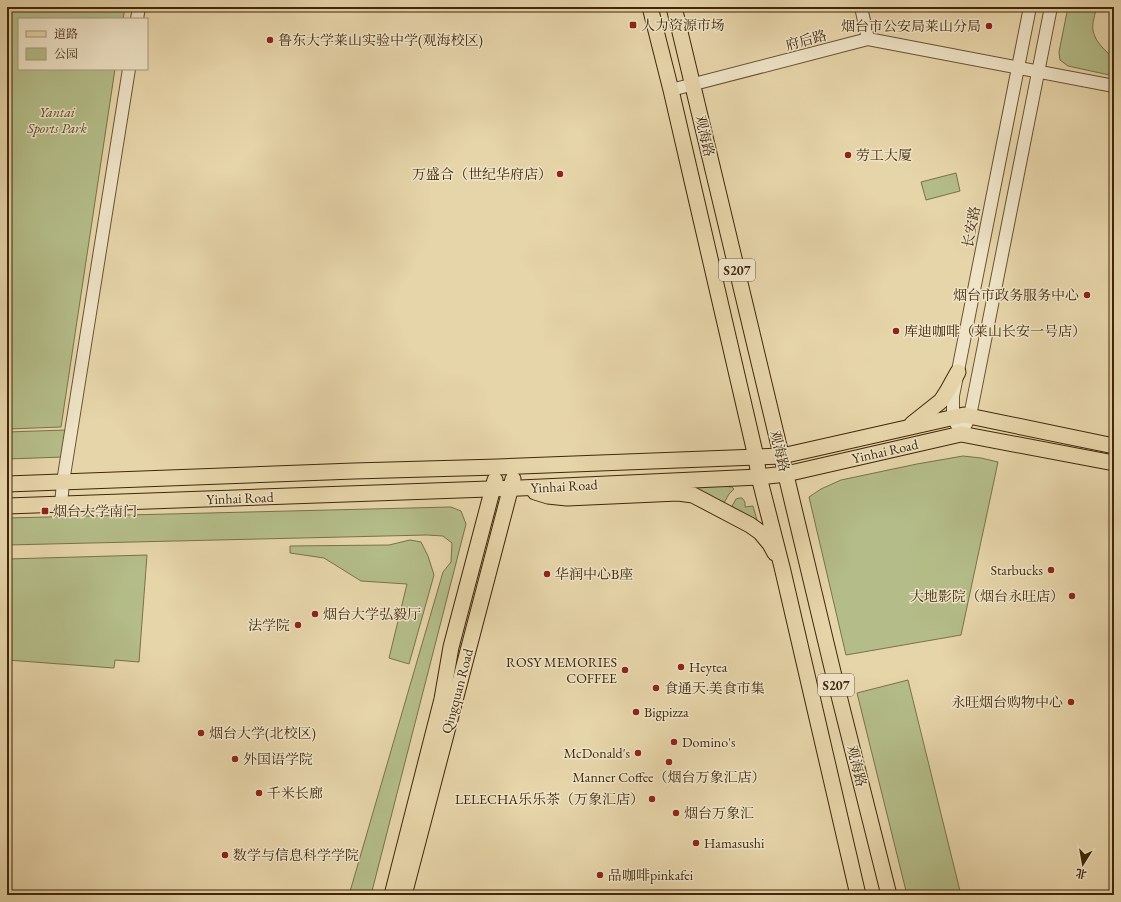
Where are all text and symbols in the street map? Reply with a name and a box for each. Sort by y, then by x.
place label: 人力资源市场 [641,16,725,34]
place label: 烟台市公安局莱山分局 [841,17,981,35]
legend [18,18,148,70]
marker: 人力资源市场 [628,20,638,30]
marker: 烟台市公安局莱山分局 [984,21,994,31]
text: 道路 [54,26,78,42]
street label: 府后路 [783,26,829,54]
place label: 鲁东大学莱山实验中学(观海校区) [278,31,483,49]
marker: 鲁东大学莱山实验中学(观海校区) [265,35,275,45]
text: 公园 [54,46,78,62]
park label: Yantai Sports Park [26,103,87,137]
street label: 观海路 [692,114,718,158]
place label: 劳工大厦 [856,146,912,164]
marker: 劳工大厦 [843,150,853,160]
place label: 万盛合（世纪华府店） [412,165,552,183]
marker: 万盛合（世纪华府店） [555,169,565,179]
street label: 长安路 [958,205,984,249]
road number: S207 [719,259,755,281]
place label: 烟台市政务服务中心 [953,286,1079,304]
marker: 烟台市政务服务中心 [1082,290,1092,300]
place label: 库迪咖啡（莱山长安一号店） [904,322,1086,340]
marker: 库迪咖啡（莱山长安一号店） [891,326,901,336]
street label: 观海路 [766,428,794,474]
street label: Yinhai Road [850,434,921,467]
street label: Yinhai Road [530,475,599,497]
street label: Yinhai Road [206,488,275,508]
place label: 烟台大学南门 [53,502,137,520]
marker: 烟台大学南门 [40,506,50,516]
place label: Starbucks [990,561,1043,579]
place label: 华润中心B座 [555,565,633,583]
marker: Starbucks [1046,565,1056,575]
marker: 华润中心B座 [542,569,552,579]
place label: 大地影院（烟台永旺店） [910,587,1064,605]
marker: 大地影院（烟台永旺店） [1067,591,1077,601]
place label: 烟台大学弘毅厅 [323,605,421,623]
marker: 烟台大学弘毅厅 [310,609,320,619]
place label: 法学院 [248,616,290,634]
marker: 法学院 [293,620,303,630]
street label: Qingquan Road [437,646,477,736]
place label: ROSY MEMORIES COFFEE [506,653,617,687]
place label: Heytea [689,658,728,676]
marker: Heytea [676,662,686,672]
marker: ROSY MEMORIES COFFEE [620,665,630,675]
road number: S207 [818,674,854,696]
place label: 食通天·美食市集 [664,679,765,697]
marker: 食通天·美食市集 [651,683,661,693]
place label: 永旺烟台购物中心 [951,693,1063,711]
marker: 永旺烟台购物中心 [1066,697,1076,707]
place label: Bigpizza [644,703,689,721]
marker: Bigpizza [631,707,641,717]
place label: 烟台大学(北校区) [209,724,316,742]
marker: 烟台大学(北校区) [196,728,206,738]
place label: Domino's [682,733,736,751]
marker: Domino's [669,737,679,747]
street label: 观海路 [843,743,871,789]
place label: McDonald's [564,744,630,762]
marker: McDonald's [633,748,643,758]
place label: 外国语学院 [243,750,313,768]
marker: 外国语学院 [230,754,240,764]
marker: Manner Coffee（烟台万象汇店） [664,757,674,767]
place label: Manner Coffee（烟台万象汇店） [573,768,766,786]
place label: 千米长廊 [267,784,323,802]
marker: 千米长廊 [254,788,264,798]
place label: LELECHA乐乐茶（万象汇店） [455,790,644,808]
marker: LELECHA乐乐茶（万象汇店） [647,794,657,804]
place label: 烟台万象汇 [684,804,754,822]
marker: 烟台万象汇 [671,808,681,818]
place label: Hamasushi [704,834,765,852]
marker: Hamasushi [691,838,701,848]
north arrow [1063,844,1103,884]
place label: 数学与信息科学学院 [233,846,359,864]
marker: 数学与信息科学学院 [220,850,230,860]
place label: 品咖啡pinkafei [608,866,694,884]
text: 北 [1074,866,1088,882]
marker: 品咖啡pinkafei [595,870,605,880]

